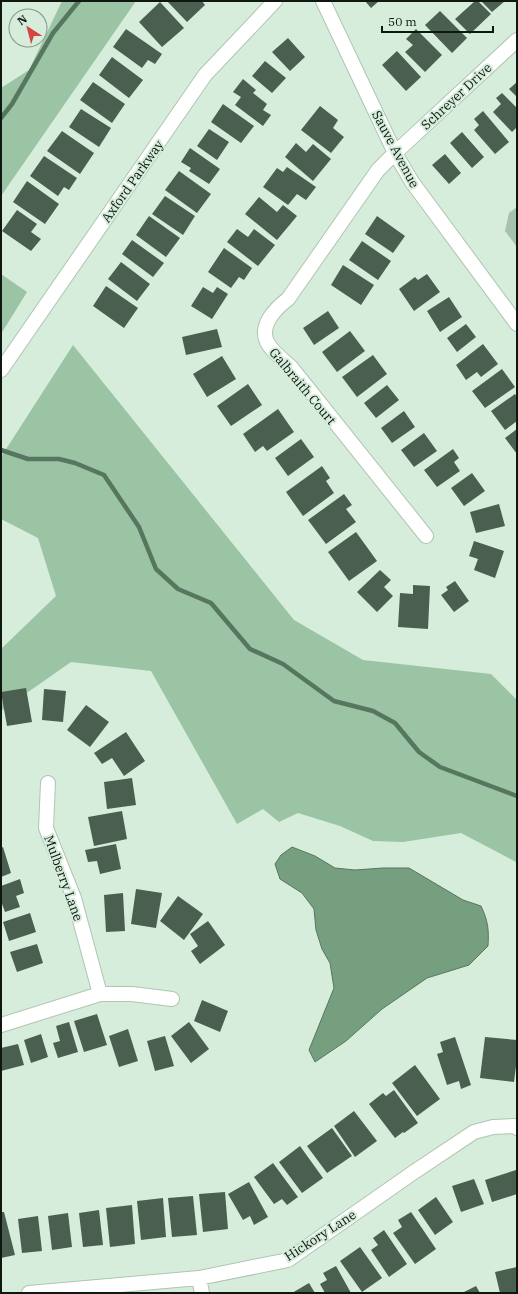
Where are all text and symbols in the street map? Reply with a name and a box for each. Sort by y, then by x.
north arrow [8,8,48,48]
scale bar [382,8,493,34]
text: N [14,12,30,28]
text: 50 m [388,14,417,29]
street label: Schreyer Drive [417,59,495,133]
street label: Sauve Avenue [368,108,423,191]
street label: Axford Parkway [98,137,167,226]
street label: Galbraith Court [266,344,340,429]
street label: Mulberry Lane [40,833,87,923]
street label: Hickory Lane [281,1206,359,1265]

